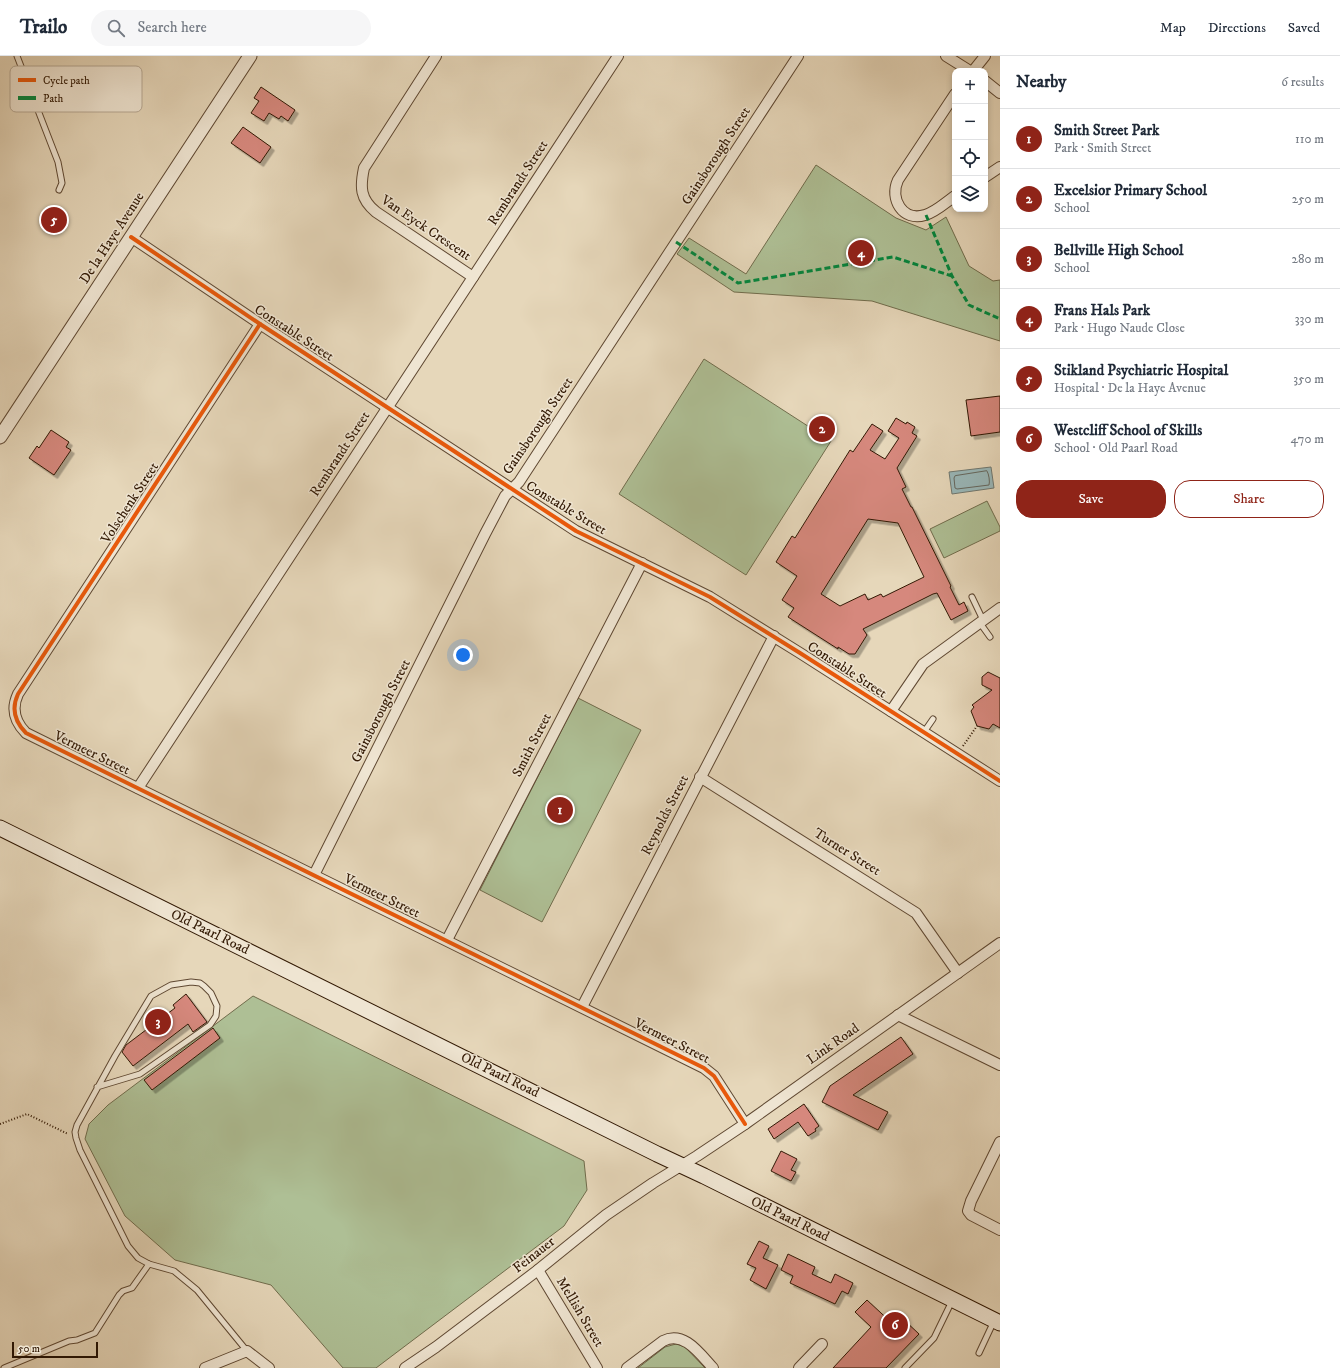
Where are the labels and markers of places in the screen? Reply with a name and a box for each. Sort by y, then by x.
pin: 5 [41,205,67,235]
pin: 4 [848,238,874,268]
pin: 2 [809,414,835,444]
pin: 1 [547,795,573,825]
pin: 3 [145,1007,171,1037]
pin: 6 [882,1310,908,1340]

